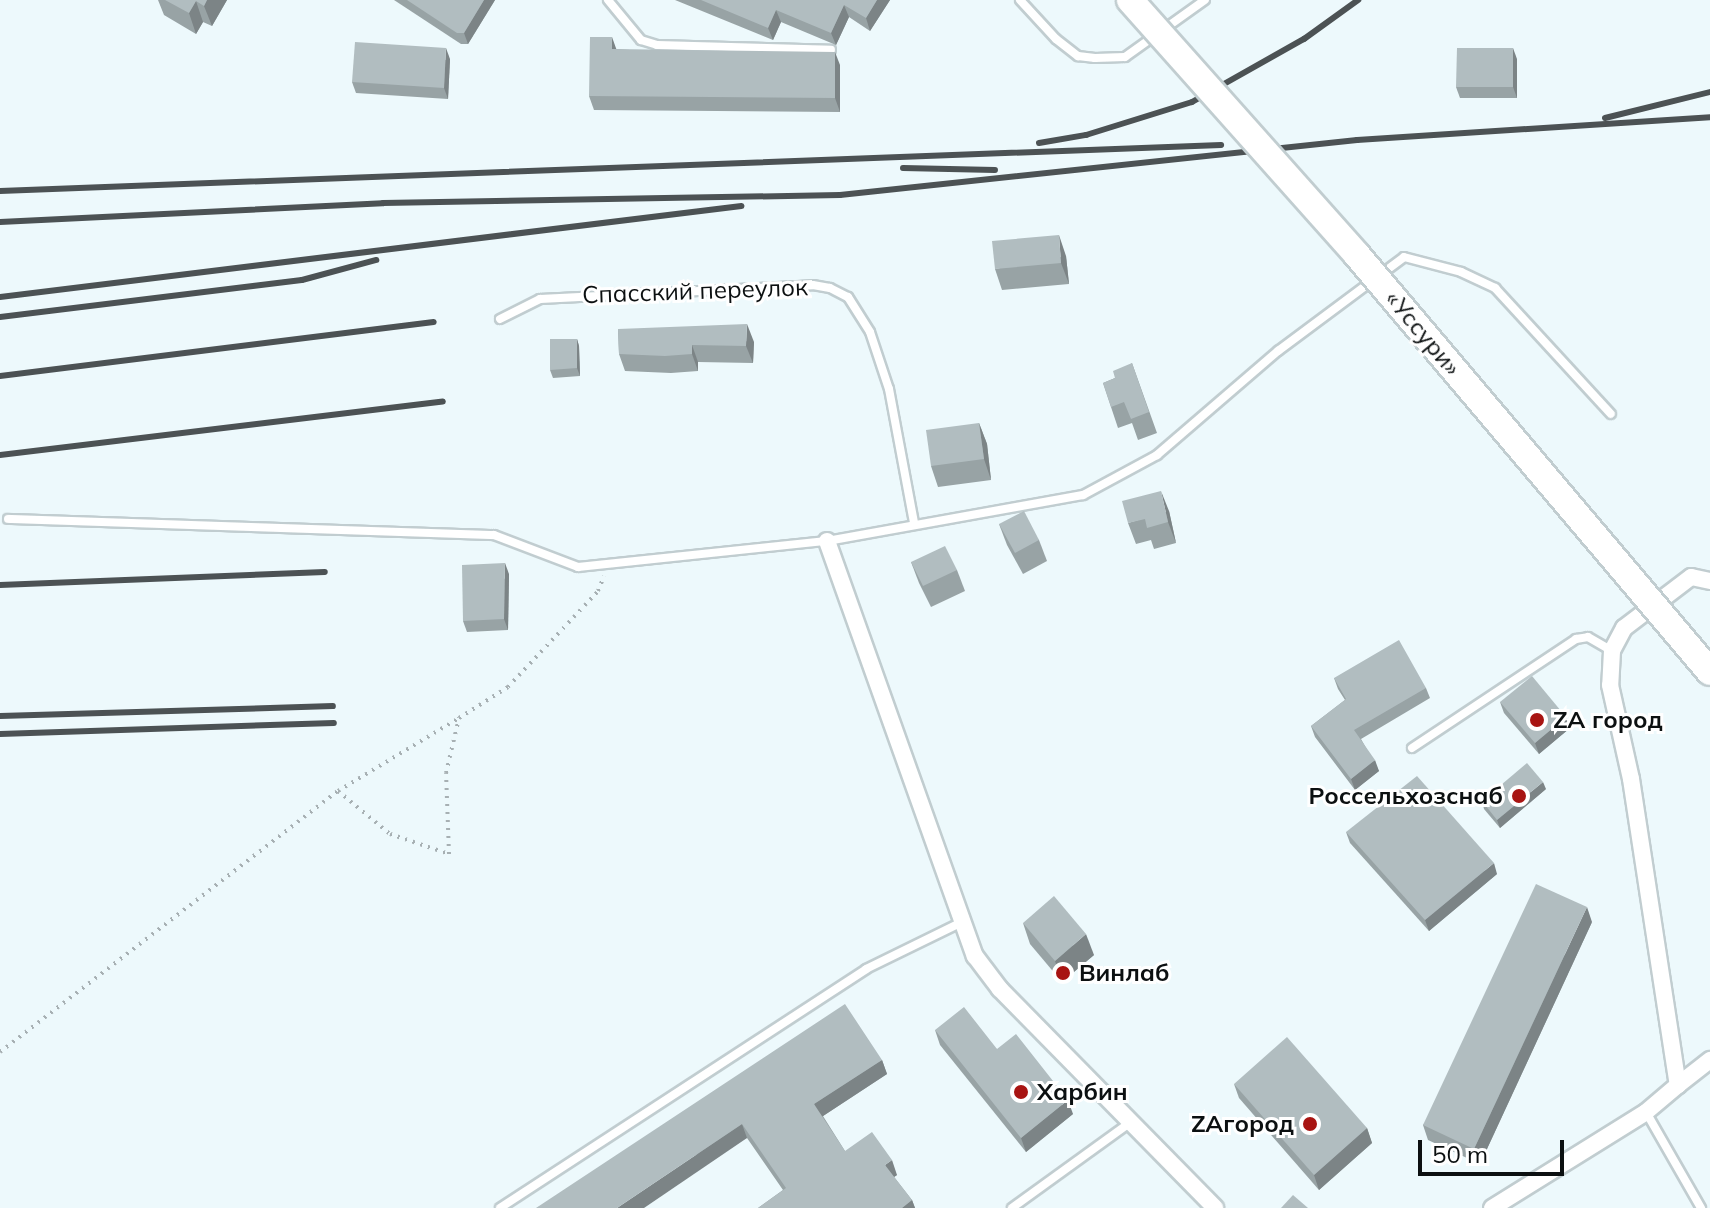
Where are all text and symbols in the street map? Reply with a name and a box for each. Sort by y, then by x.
street label: Спасский переулок [582,273,808,309]
street label: «Уссури» [1379,285,1467,381]
place label: ZA город [1553,706,1663,734]
marker: ZA город [1528,711,1546,729]
place label: Россельхозснаб [1309,782,1503,810]
marker: Россельхозснаб [1510,787,1528,805]
place label: Винлаб [1079,959,1170,987]
marker: Винлаб [1054,964,1072,982]
place label: Харбин [1037,1078,1128,1106]
marker: Харбин [1012,1083,1030,1101]
place label: ZAгород [1191,1110,1294,1138]
marker: ZAгород [1301,1115,1319,1133]
scale bar [1422,1124,1568,1174]
text: 50 m [1432,1139,1488,1169]

